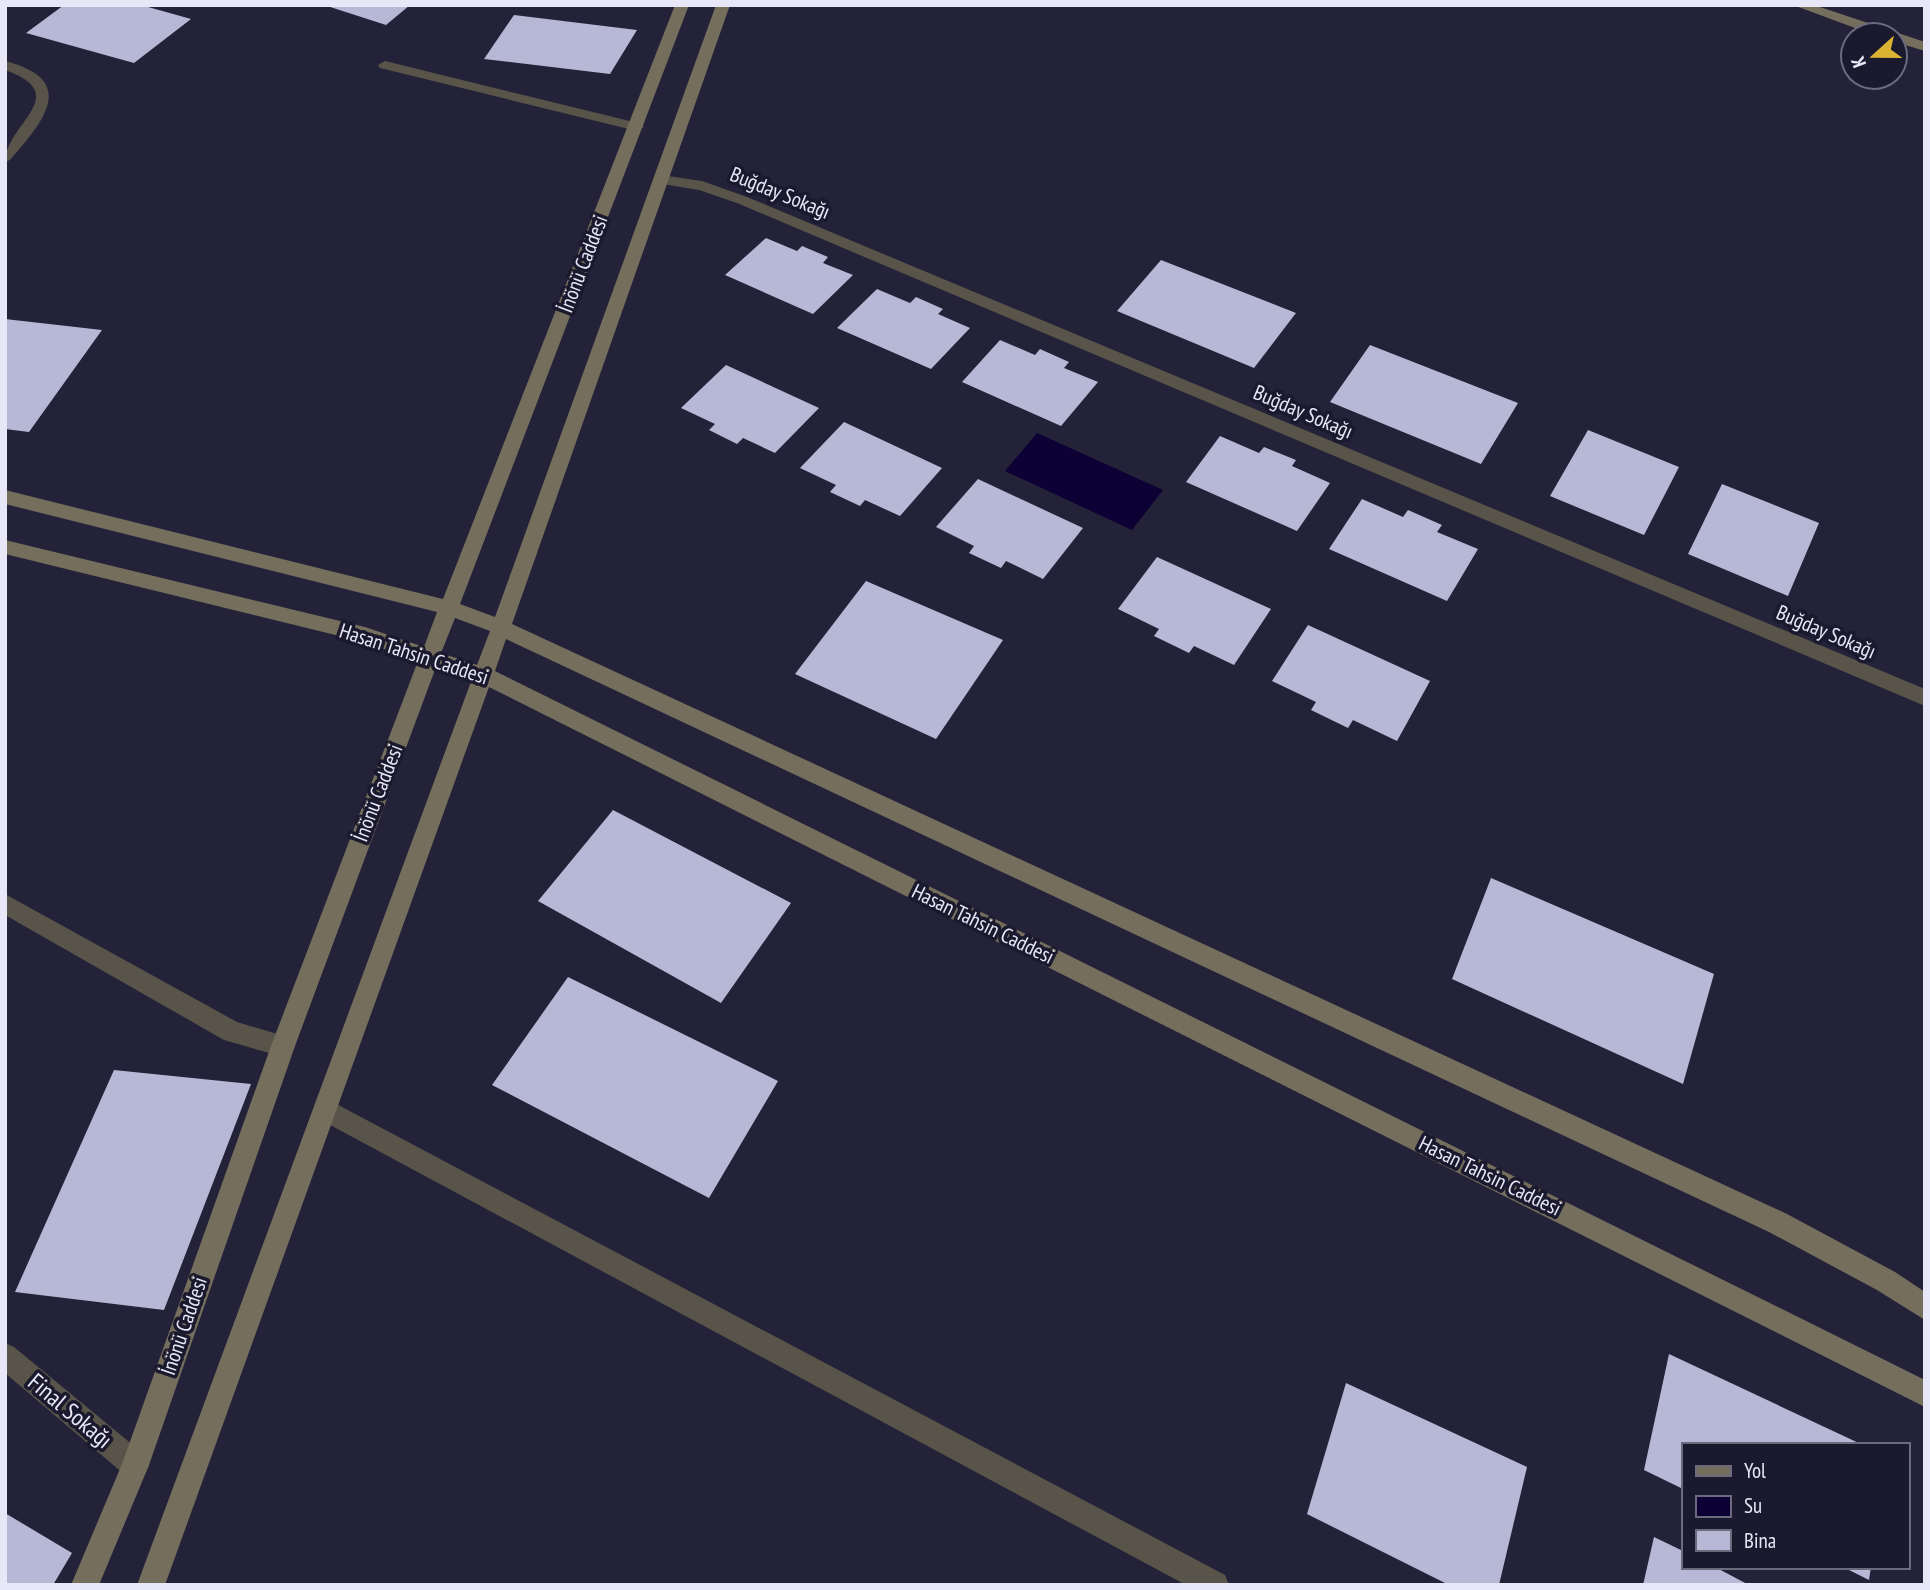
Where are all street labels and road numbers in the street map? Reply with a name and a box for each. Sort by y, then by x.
street label: Buğday Sokağı [726,160,834,225]
street label: İnönü Caddesi [552,211,613,316]
street label: Buğday Sokağı [1249,378,1357,445]
street label: Buğday Sokağı [1772,598,1880,665]
street label: Hasan Tahsin Caddesi [336,617,492,690]
street label: İnönü Caddesi [347,740,408,845]
street label: Hasan Tahsin Caddesi [908,877,1059,970]
street label: Hasan Tahsin Caddesi [1415,1129,1566,1222]
street label: İnönü Caddesi [154,1273,213,1379]
street label: Final Sokağı [22,1366,119,1455]

